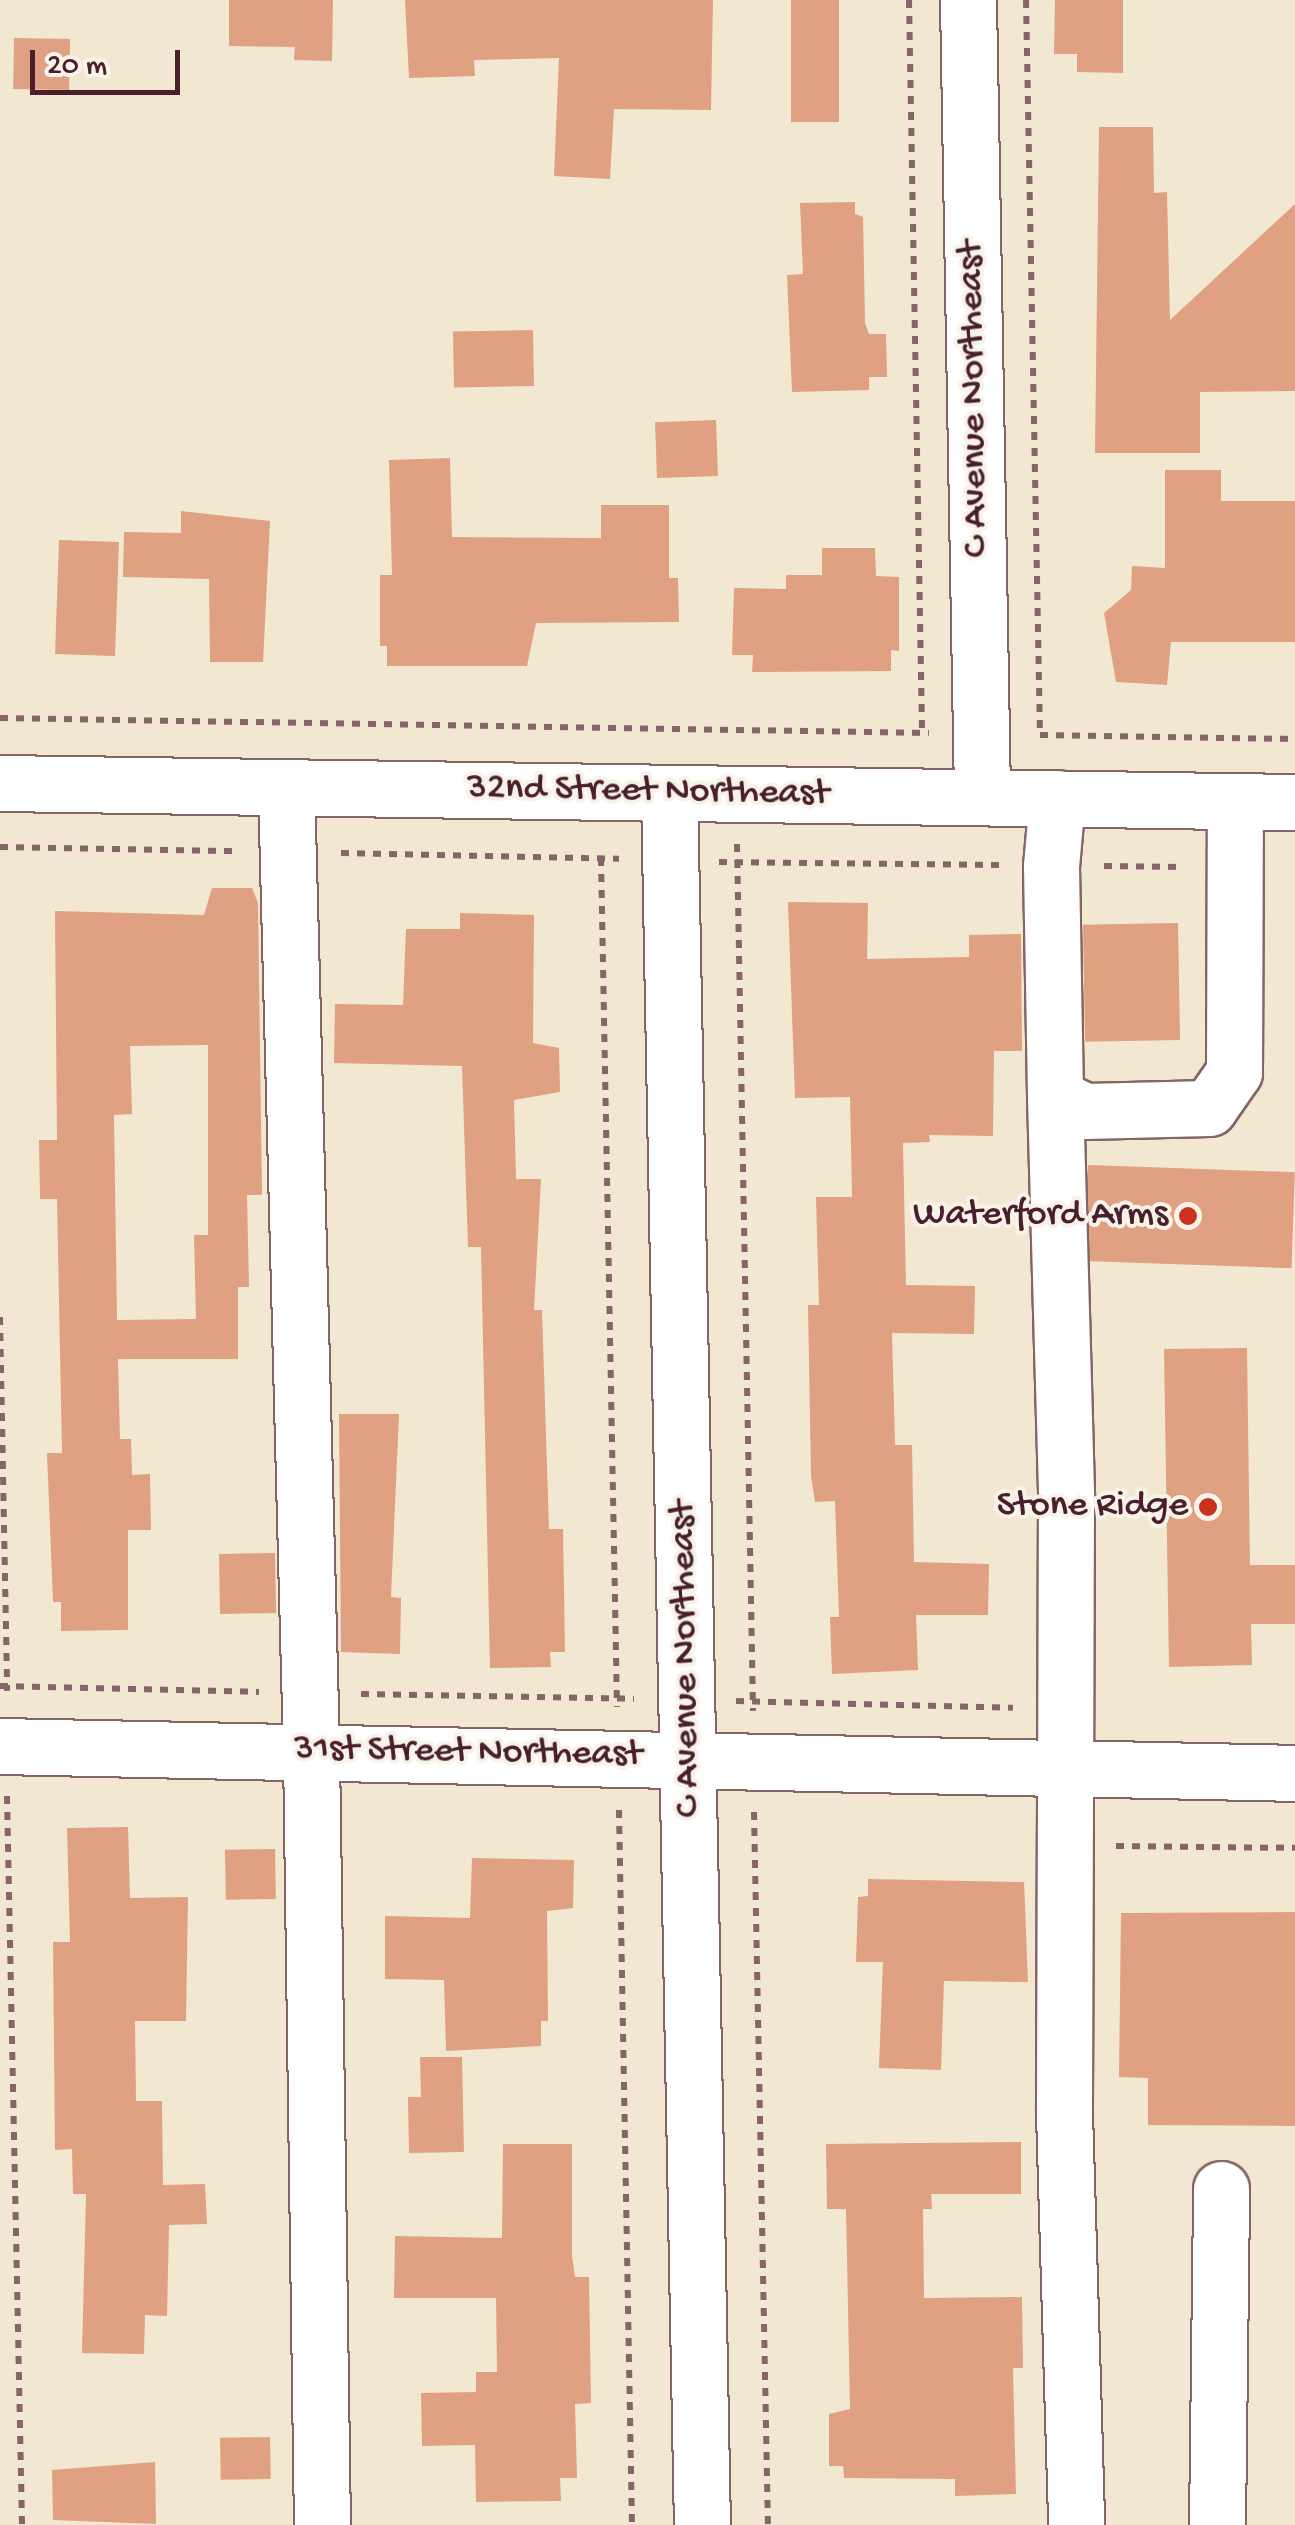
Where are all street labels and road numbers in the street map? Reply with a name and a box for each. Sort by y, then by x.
street label: C Avenue Northeast [949,240,1001,558]
street label: 32nd Street Northeast [467,766,829,818]
street label: C Avenue Northeast [661,1500,713,1818]
street label: 31st Street Northeast [294,1727,642,1779]

